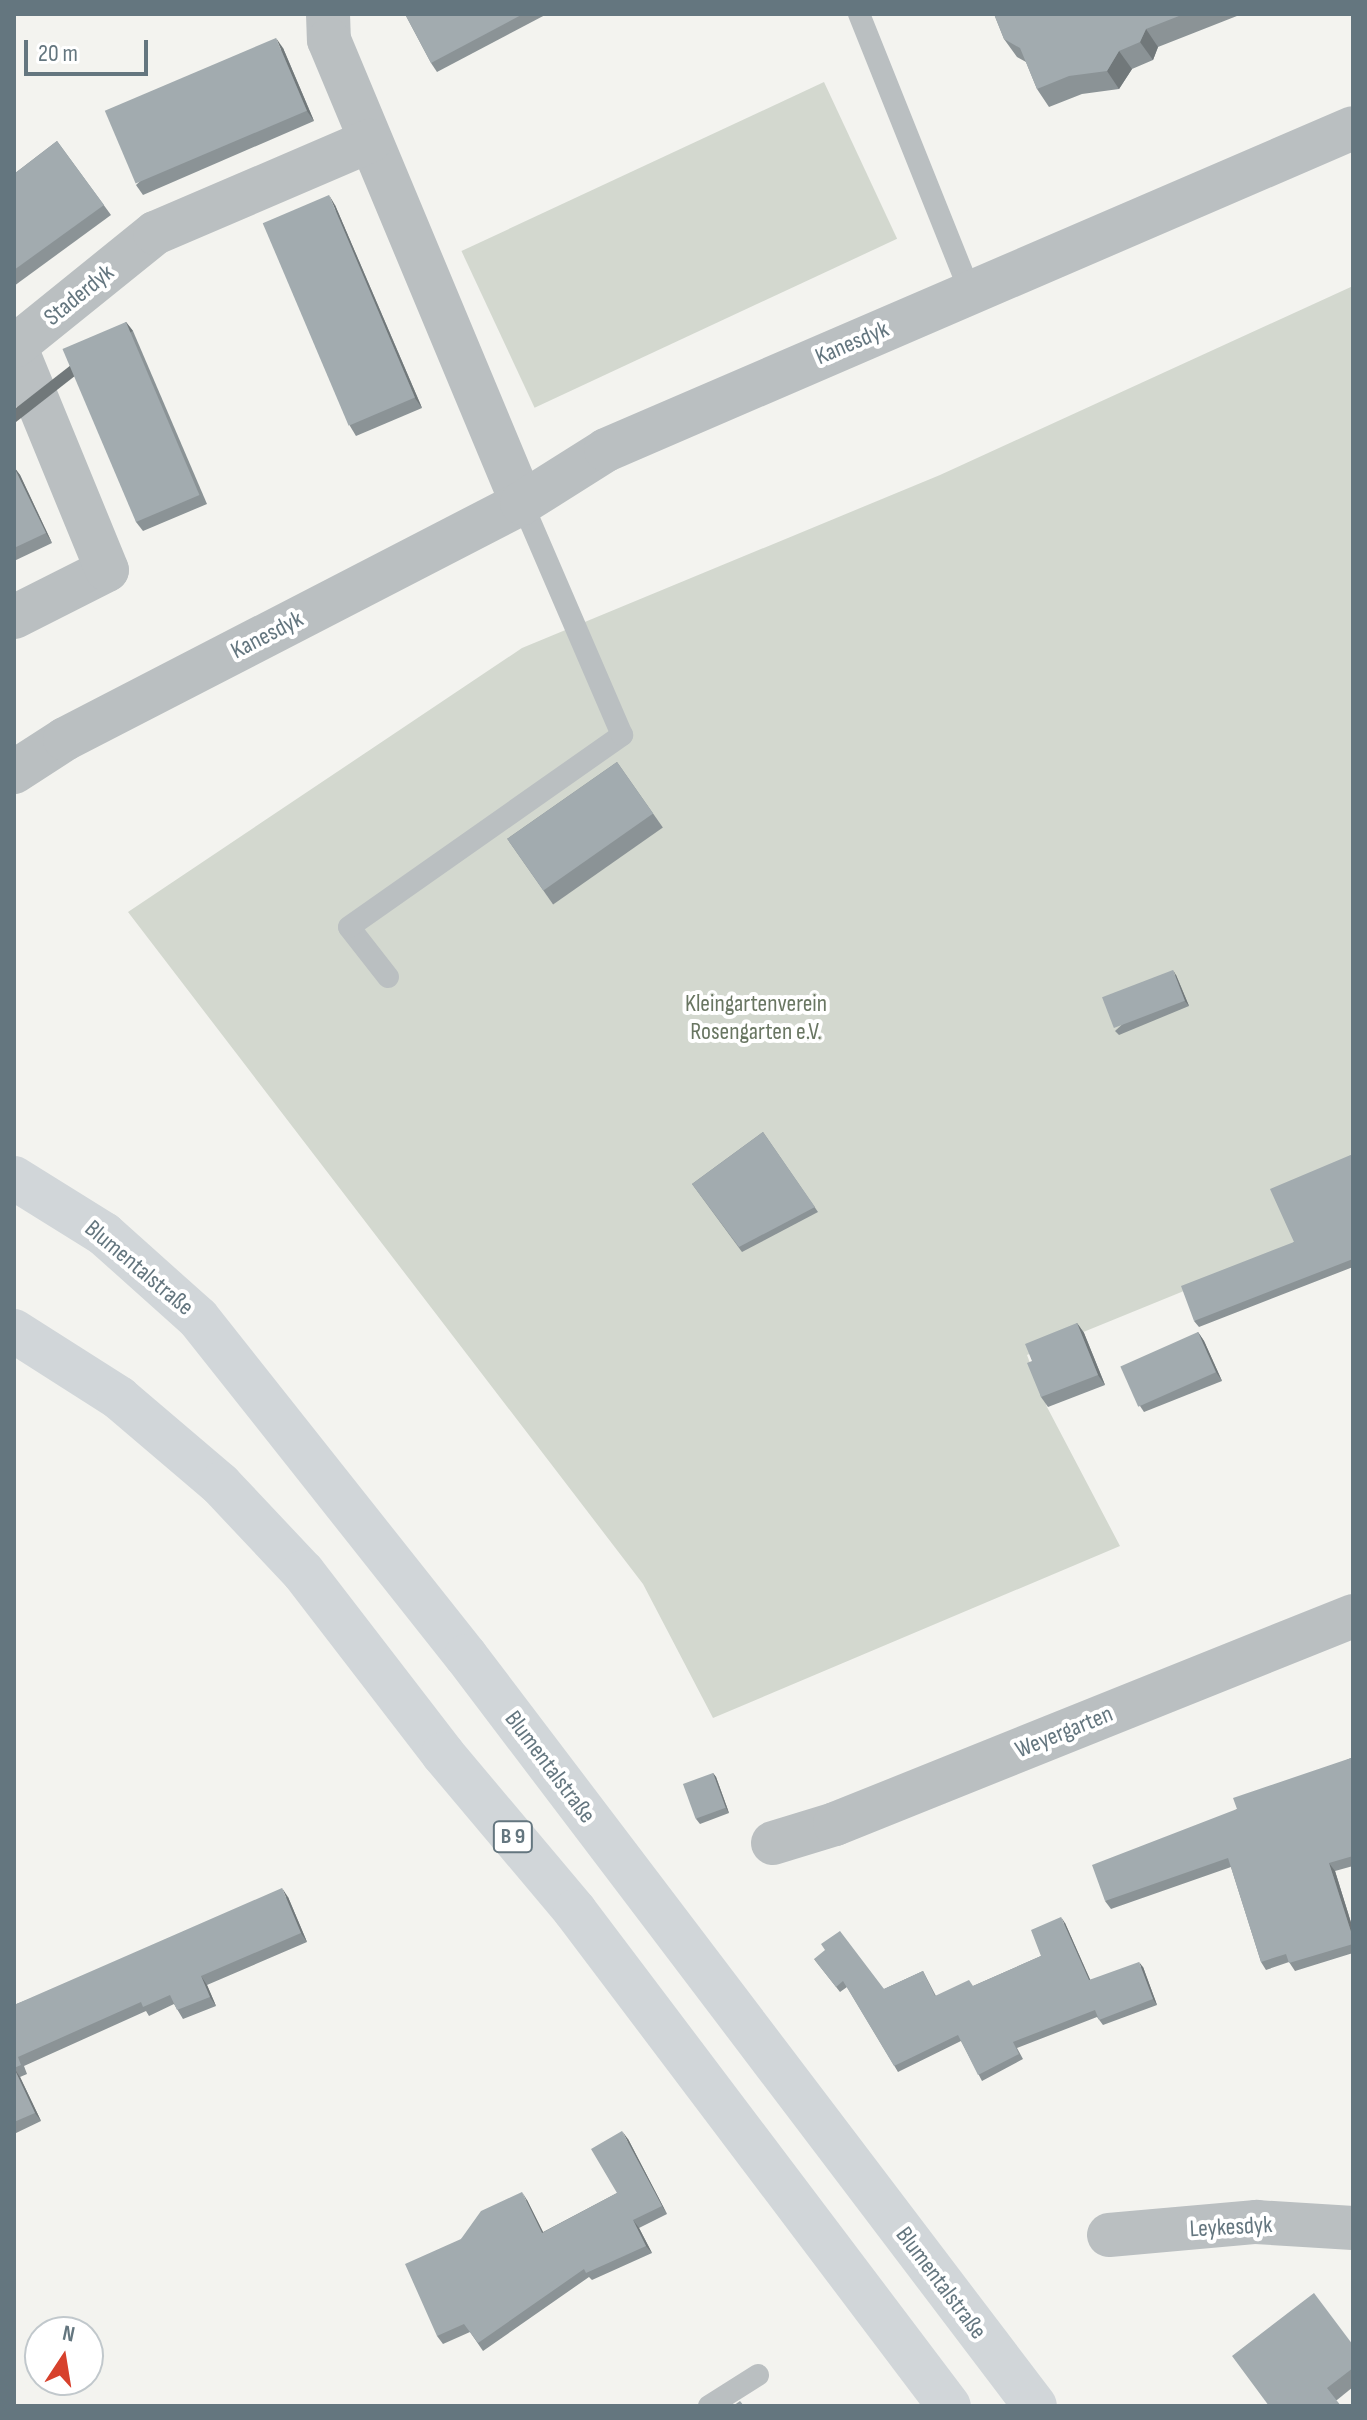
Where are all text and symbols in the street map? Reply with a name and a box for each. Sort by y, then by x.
scale bar [28,24,152,74]
text: 20 m [38,39,78,68]
street label: Staderdyk [38,258,120,332]
street label: Kanesdyk [811,315,893,371]
street label: Kanesdyk [226,605,308,665]
park label: Kleingartenverein Rosengarten e.V. [685,990,827,1046]
street label: Blumentalstraße [79,1214,199,1322]
street label: Weyergarten [1011,1699,1117,1765]
street label: Blumentalstraße [498,1705,602,1829]
road number: B 9 [491,1819,535,1855]
street label: Leykesdyk [1189,2210,1273,2244]
street label: Blumentalstraße [889,2221,993,2345]
north arrow [24,2316,104,2396]
text: N [60,2320,77,2348]

